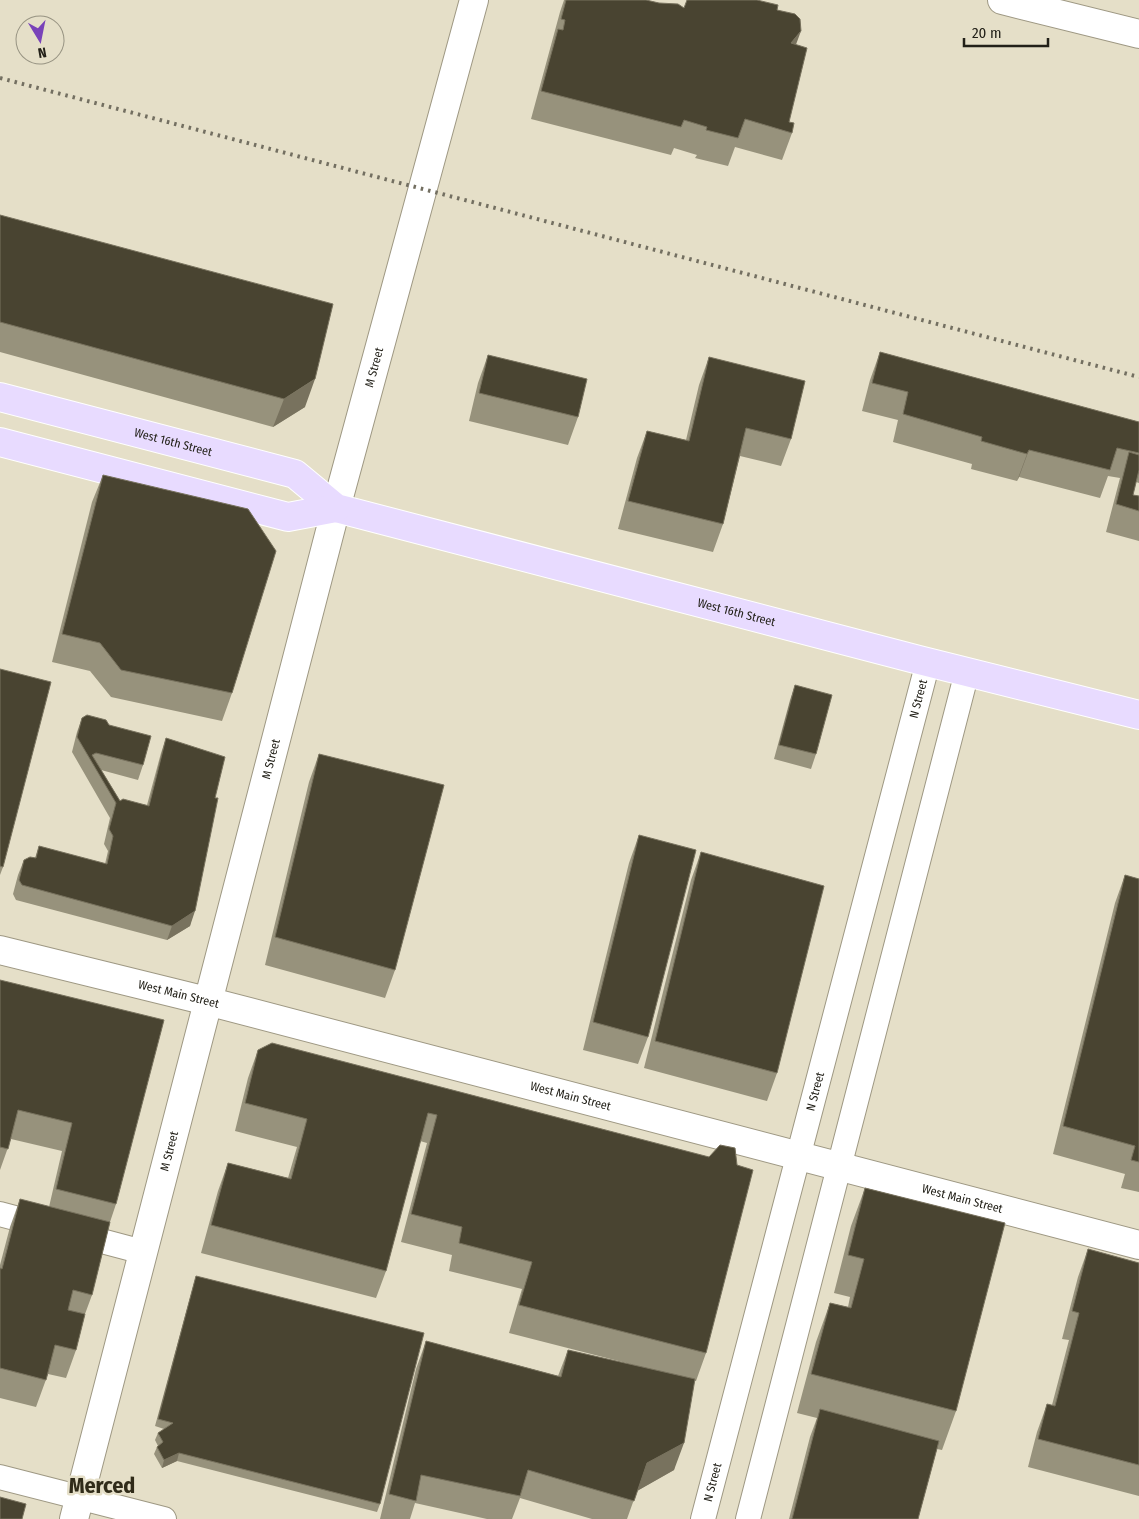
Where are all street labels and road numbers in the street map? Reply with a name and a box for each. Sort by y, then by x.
street label: M Street [362,346,386,389]
street label: West 16th Street [133,425,214,459]
street label: West 16th Street [696,596,777,629]
street label: N Street [907,678,930,720]
street label: M Street [259,737,283,781]
street label: West Main Street [137,977,221,1011]
street label: N Street [803,1070,827,1112]
street label: West Main Street [529,1079,612,1113]
street label: M Street [157,1130,181,1173]
street label: West Main Street [920,1181,1004,1216]
street label: N Street [701,1461,724,1503]

